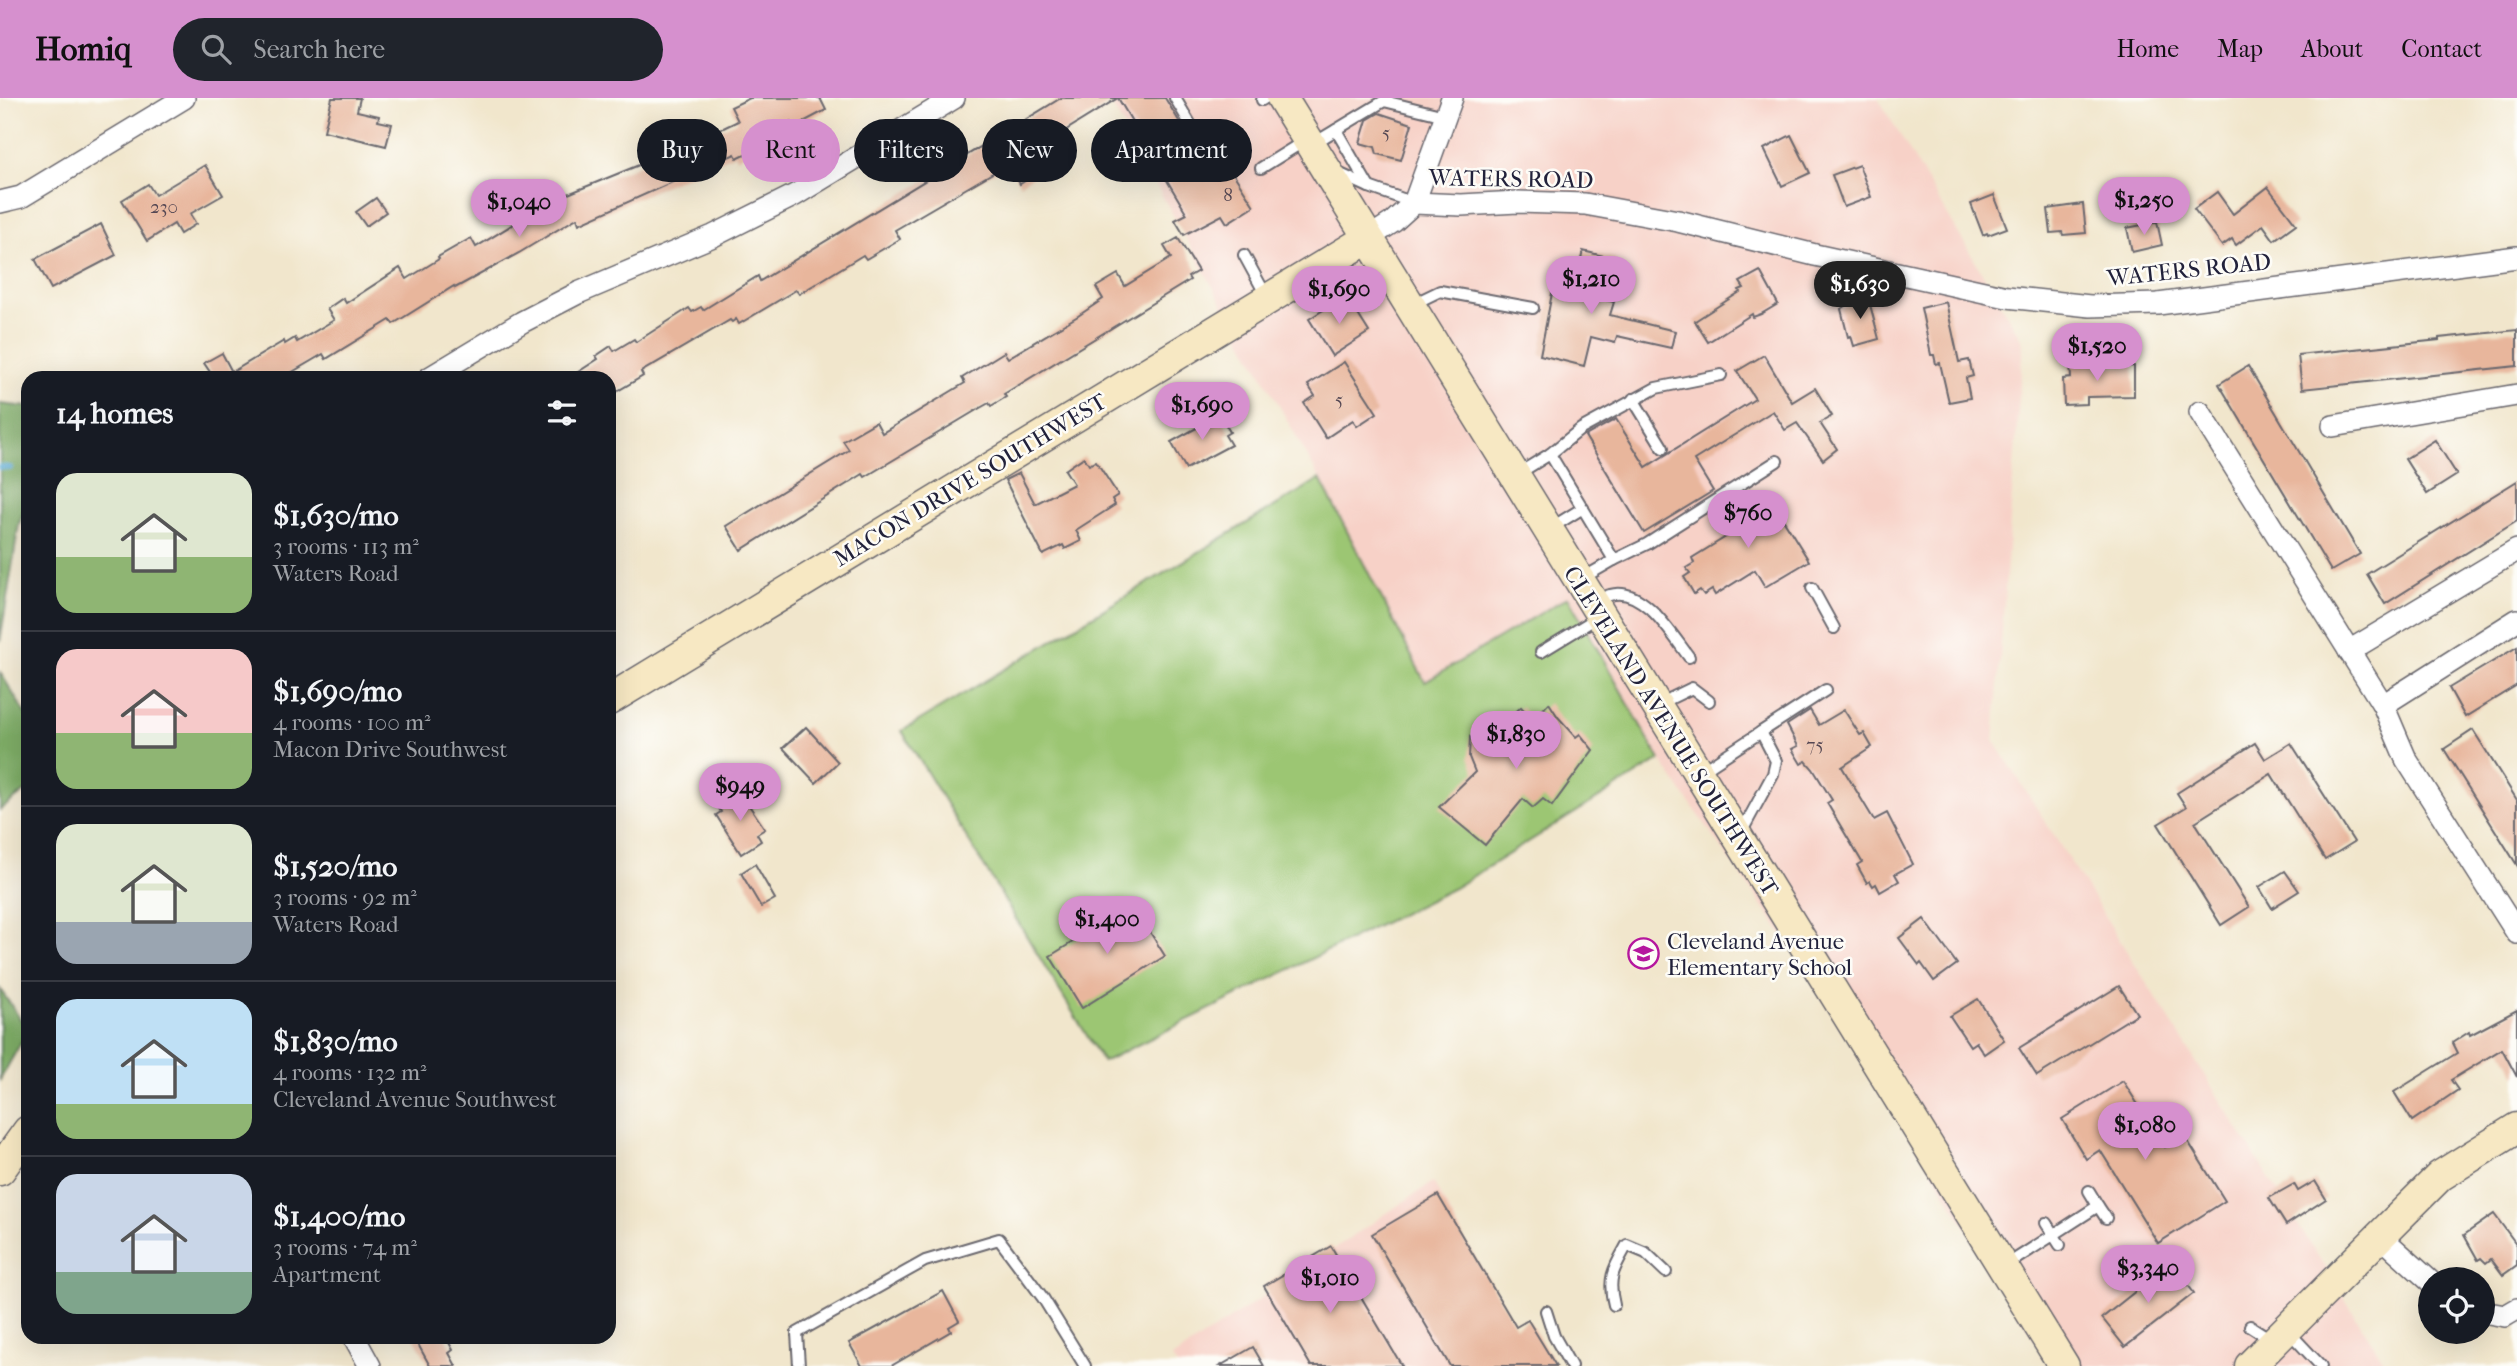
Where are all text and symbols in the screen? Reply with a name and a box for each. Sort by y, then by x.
search box [173,18,663,81]
text: Homiq [35,30,131,69]
icon: search [197,30,235,68]
text: Search here [253,34,385,65]
text: Home [2117,35,2179,63]
text: Map [2217,35,2263,63]
text: About [2301,35,2363,63]
text: Contact [2401,35,2482,63]
chip: Buy [637,119,727,182]
chip: Rent [741,119,840,182]
chip: Filters [854,119,968,182]
chip: New [982,119,1077,182]
chip: Apartment [1091,119,1252,182]
house number: 5 [1382,122,1390,144]
street label: WATERS ROAD [1427,164,1594,194]
pin: $1,250 [2087,178,2201,237]
pin: $1,040 [462,180,576,239]
house number: 8 [1223,184,1233,206]
text: $1,250 [2114,186,2174,213]
text: $1,040 [487,188,551,215]
house number: 230 [150,196,178,218]
street label: WATERS ROAD [2105,248,2272,292]
pin: $1,210 [1534,256,1648,316]
pin: $1,630 [1803,262,1917,321]
text: $1,210 [1562,265,1620,292]
pin: $1,690 [1282,266,1396,326]
text: $1,630 [1830,270,1890,297]
text: $1,690 [1308,275,1370,302]
pin: $1,520 [2040,324,2154,383]
text: $1,520 [2067,332,2127,359]
pin: $1,690 [1145,382,1259,442]
street label: MACON DRIVE SOUTHWEST [829,387,1112,572]
house number: 5 [1335,389,1343,411]
text: $1,690 [1171,391,1233,418]
icon: filters [543,394,581,432]
text: 14 homes [56,396,173,431]
pin: $760 [1707,490,1789,550]
text: $1,630/mo [273,498,399,533]
text: $760 [1724,499,1772,526]
icon: home [112,501,196,585]
text: 3 rooms · 113 m² [273,533,419,560]
text: Waters Road [273,560,399,587]
street label: CLEVELAND AVENUE SOUTHWEST [1558,561,1784,901]
text: $1,690/mo [273,674,402,709]
icon: home [112,677,196,761]
text: 4 rooms · 100 m² [273,709,431,736]
pin: $1,830 [1459,712,1573,771]
text: $1,830 [1486,720,1546,747]
house number: 75 [1806,734,1824,756]
text: Macon Drive Southwest [273,736,507,763]
pin: $949 [699,764,781,823]
text: $949 [715,772,765,799]
text: $1,520/mo [273,849,397,884]
icon: home [112,852,196,936]
text: 3 rooms · 92 m² [273,884,417,911]
pin: $1,400 [1050,896,1164,956]
text: $1,400 [1074,905,1140,932]
text: Waters Road [273,911,399,938]
place label: Cleveland Avenue Elementary School [1667,928,1853,981]
school or university icon: Cleveland Avenue Elementary School [1627,937,1661,971]
text: $1,830/mo [273,1024,398,1059]
icon: home [112,1027,196,1111]
text: 4 rooms · 132 m² [273,1059,427,1086]
text: Cleveland Avenue Southwest [273,1086,557,1113]
pin: $1,080 [2088,1102,2202,1162]
text: $1,080 [2114,1111,2176,1138]
text: $1,400/mo [273,1199,405,1234]
icon: home [112,1202,196,1286]
text: 3 rooms · 74 m² [273,1234,417,1261]
pin: $3,340 [2091,1246,2205,1305]
text: $3,340 [2117,1254,2179,1281]
pin: $1,010 [1273,1256,1387,1315]
text: Apartment [273,1261,381,1288]
text: $1,010 [1301,1264,1359,1291]
map controls [2418,1267,2495,1344]
button: locate [2418,1267,2495,1344]

